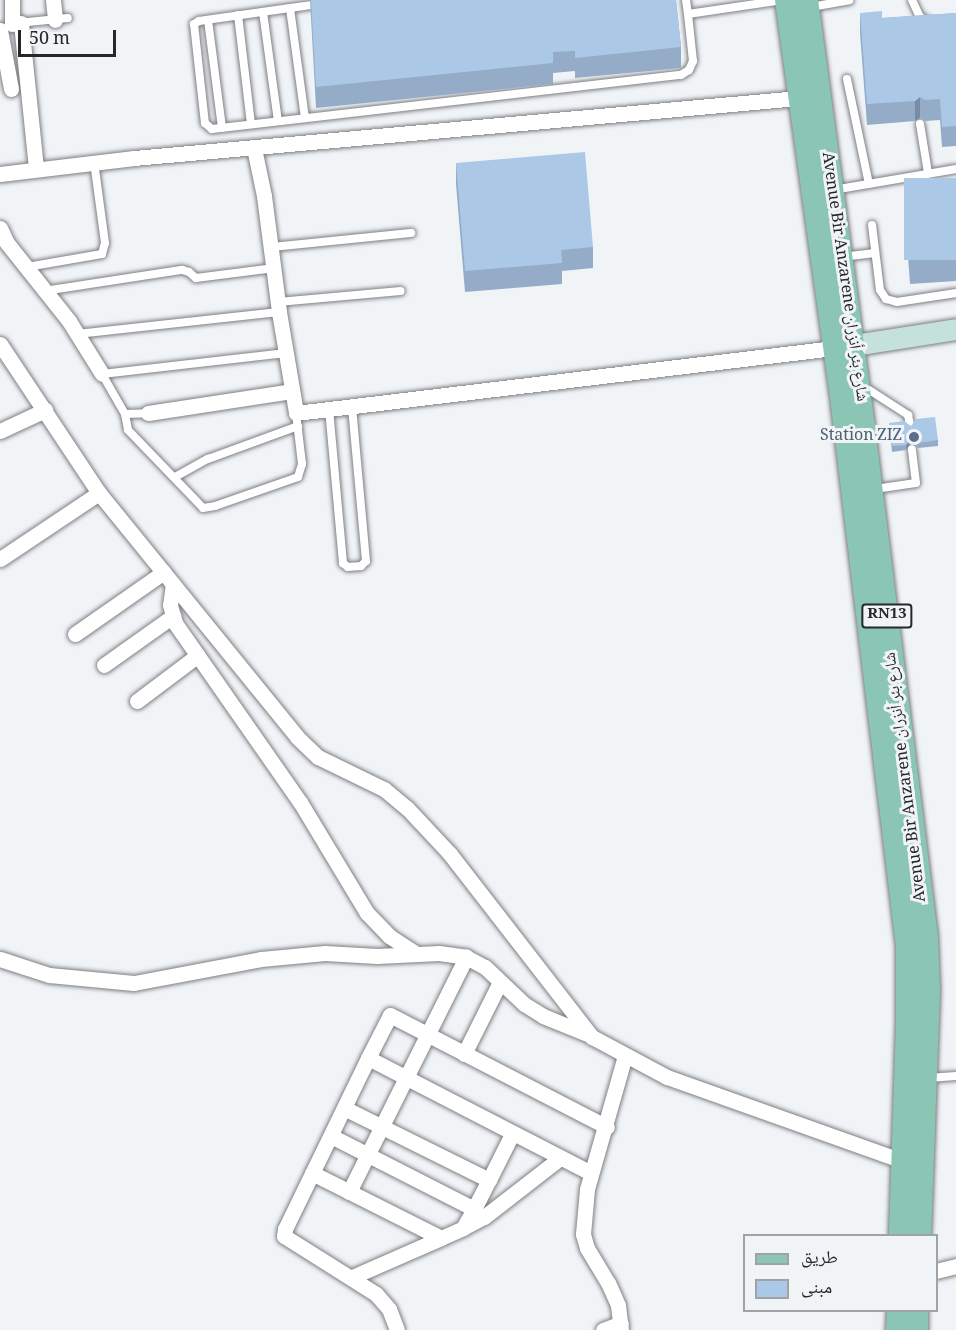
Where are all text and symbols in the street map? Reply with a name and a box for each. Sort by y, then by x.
scale bar [21,18,118,56]
text: 50 m [29,25,70,55]
street label: Avenue Bir Anzarene شارع بئر أنزران [816,151,870,403]
place label: Station ZIZ [820,427,902,447]
marker: Station ZIZ [907,430,921,444]
road number: RN13 [860,604,914,628]
street label: Avenue Bir Anzarene شارع بئر أنزران [882,651,932,903]
legend [743,1234,938,1312]
text: طريق [801,1244,838,1274]
text: مبنى [801,1274,832,1304]

